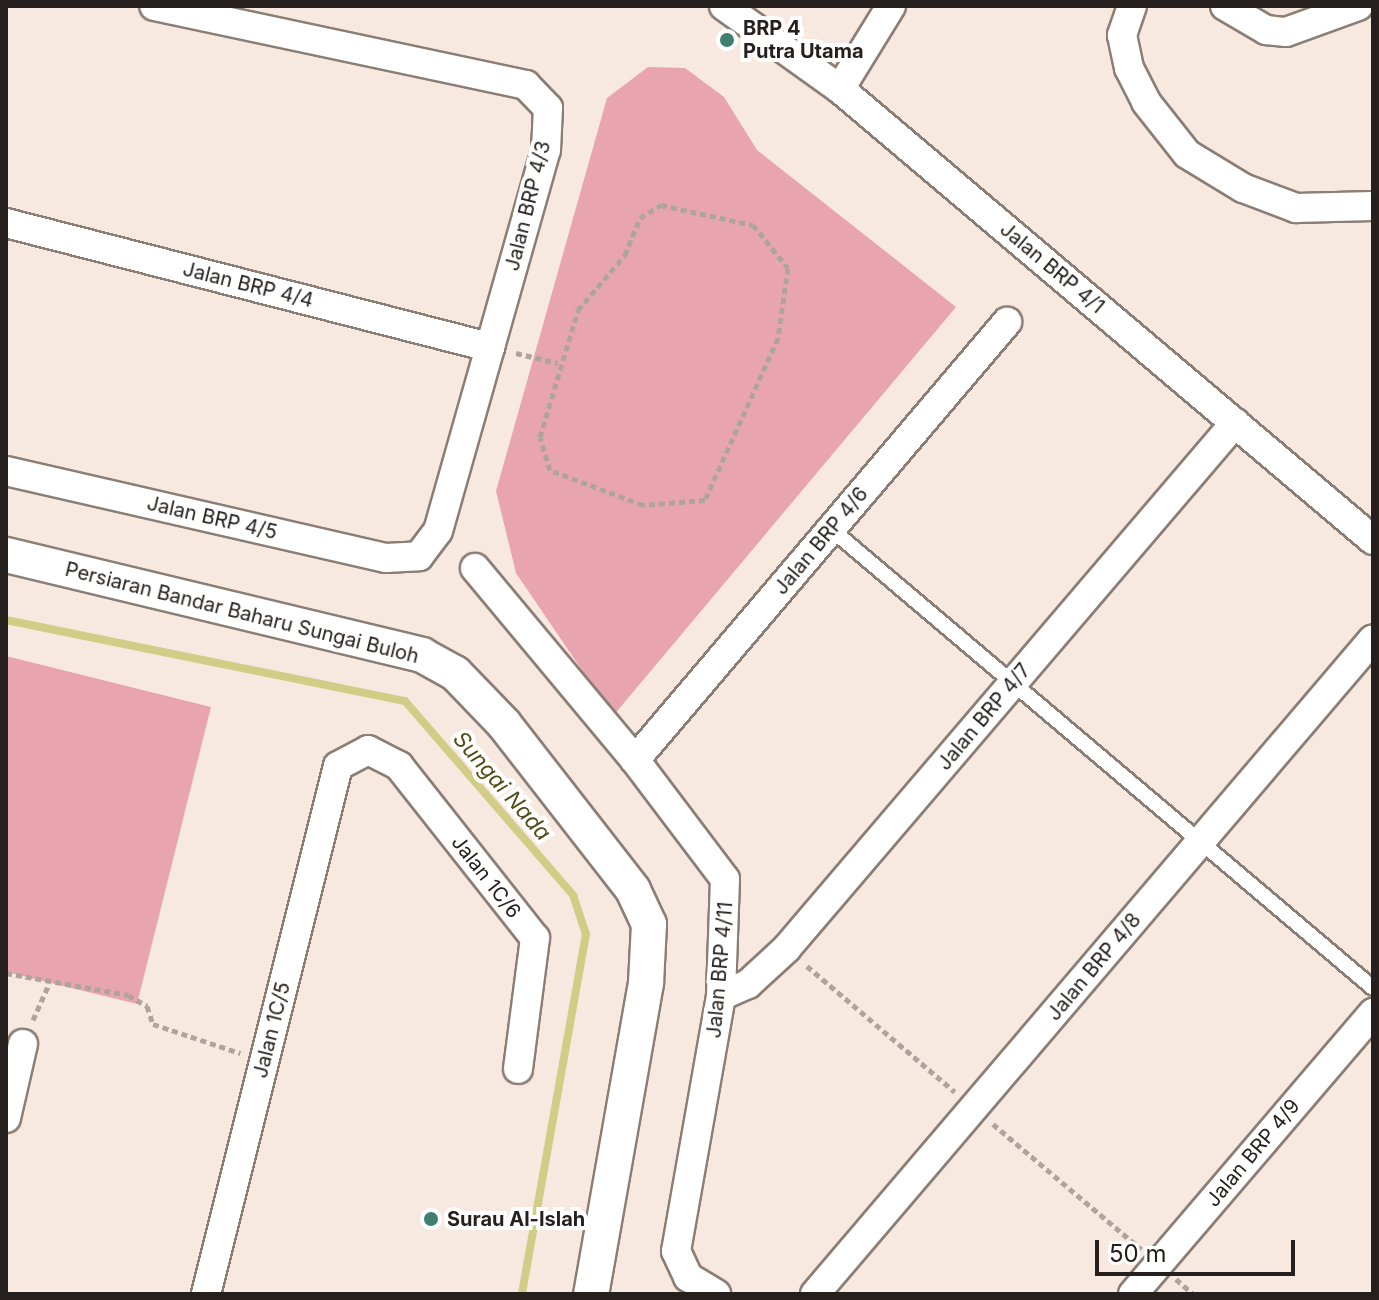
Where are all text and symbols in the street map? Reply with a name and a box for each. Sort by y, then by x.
place label: BRP 4 Putra Utama [743,16,863,63]
marker: BRP 4 Putra Utama [718,31,736,49]
street label: Jalan BRP 4/3 [500,139,556,273]
street label: Jalan BRP 4/1 [995,217,1109,319]
street label: Jalan BRP 4/4 [180,257,316,313]
street label: Jalan BRP 4/6 [769,482,873,600]
street label: Jalan BRP 4/5 [145,491,279,545]
street label: Persiaran Bandar Baharu Sungai Buloh [63,557,421,669]
street label: Jalan BRP 4/7 [932,659,1036,775]
water label: Sungai Nada [448,726,556,846]
street label: Jalan 1C/6 [446,831,526,923]
street label: Jalan BRP 4/11 [702,901,738,1039]
street label: Jalan BRP 4/8 [1042,908,1146,1026]
street label: Jalan 1C/5 [248,979,296,1081]
street label: Jalan BRP 4/9 [1201,1094,1305,1212]
place label: Surau Al-Islah [447,1207,585,1231]
marker: Surau Al-Islah [422,1210,440,1228]
scale bar [1099,1224,1299,1274]
text: 50 m [1109,1239,1167,1268]

